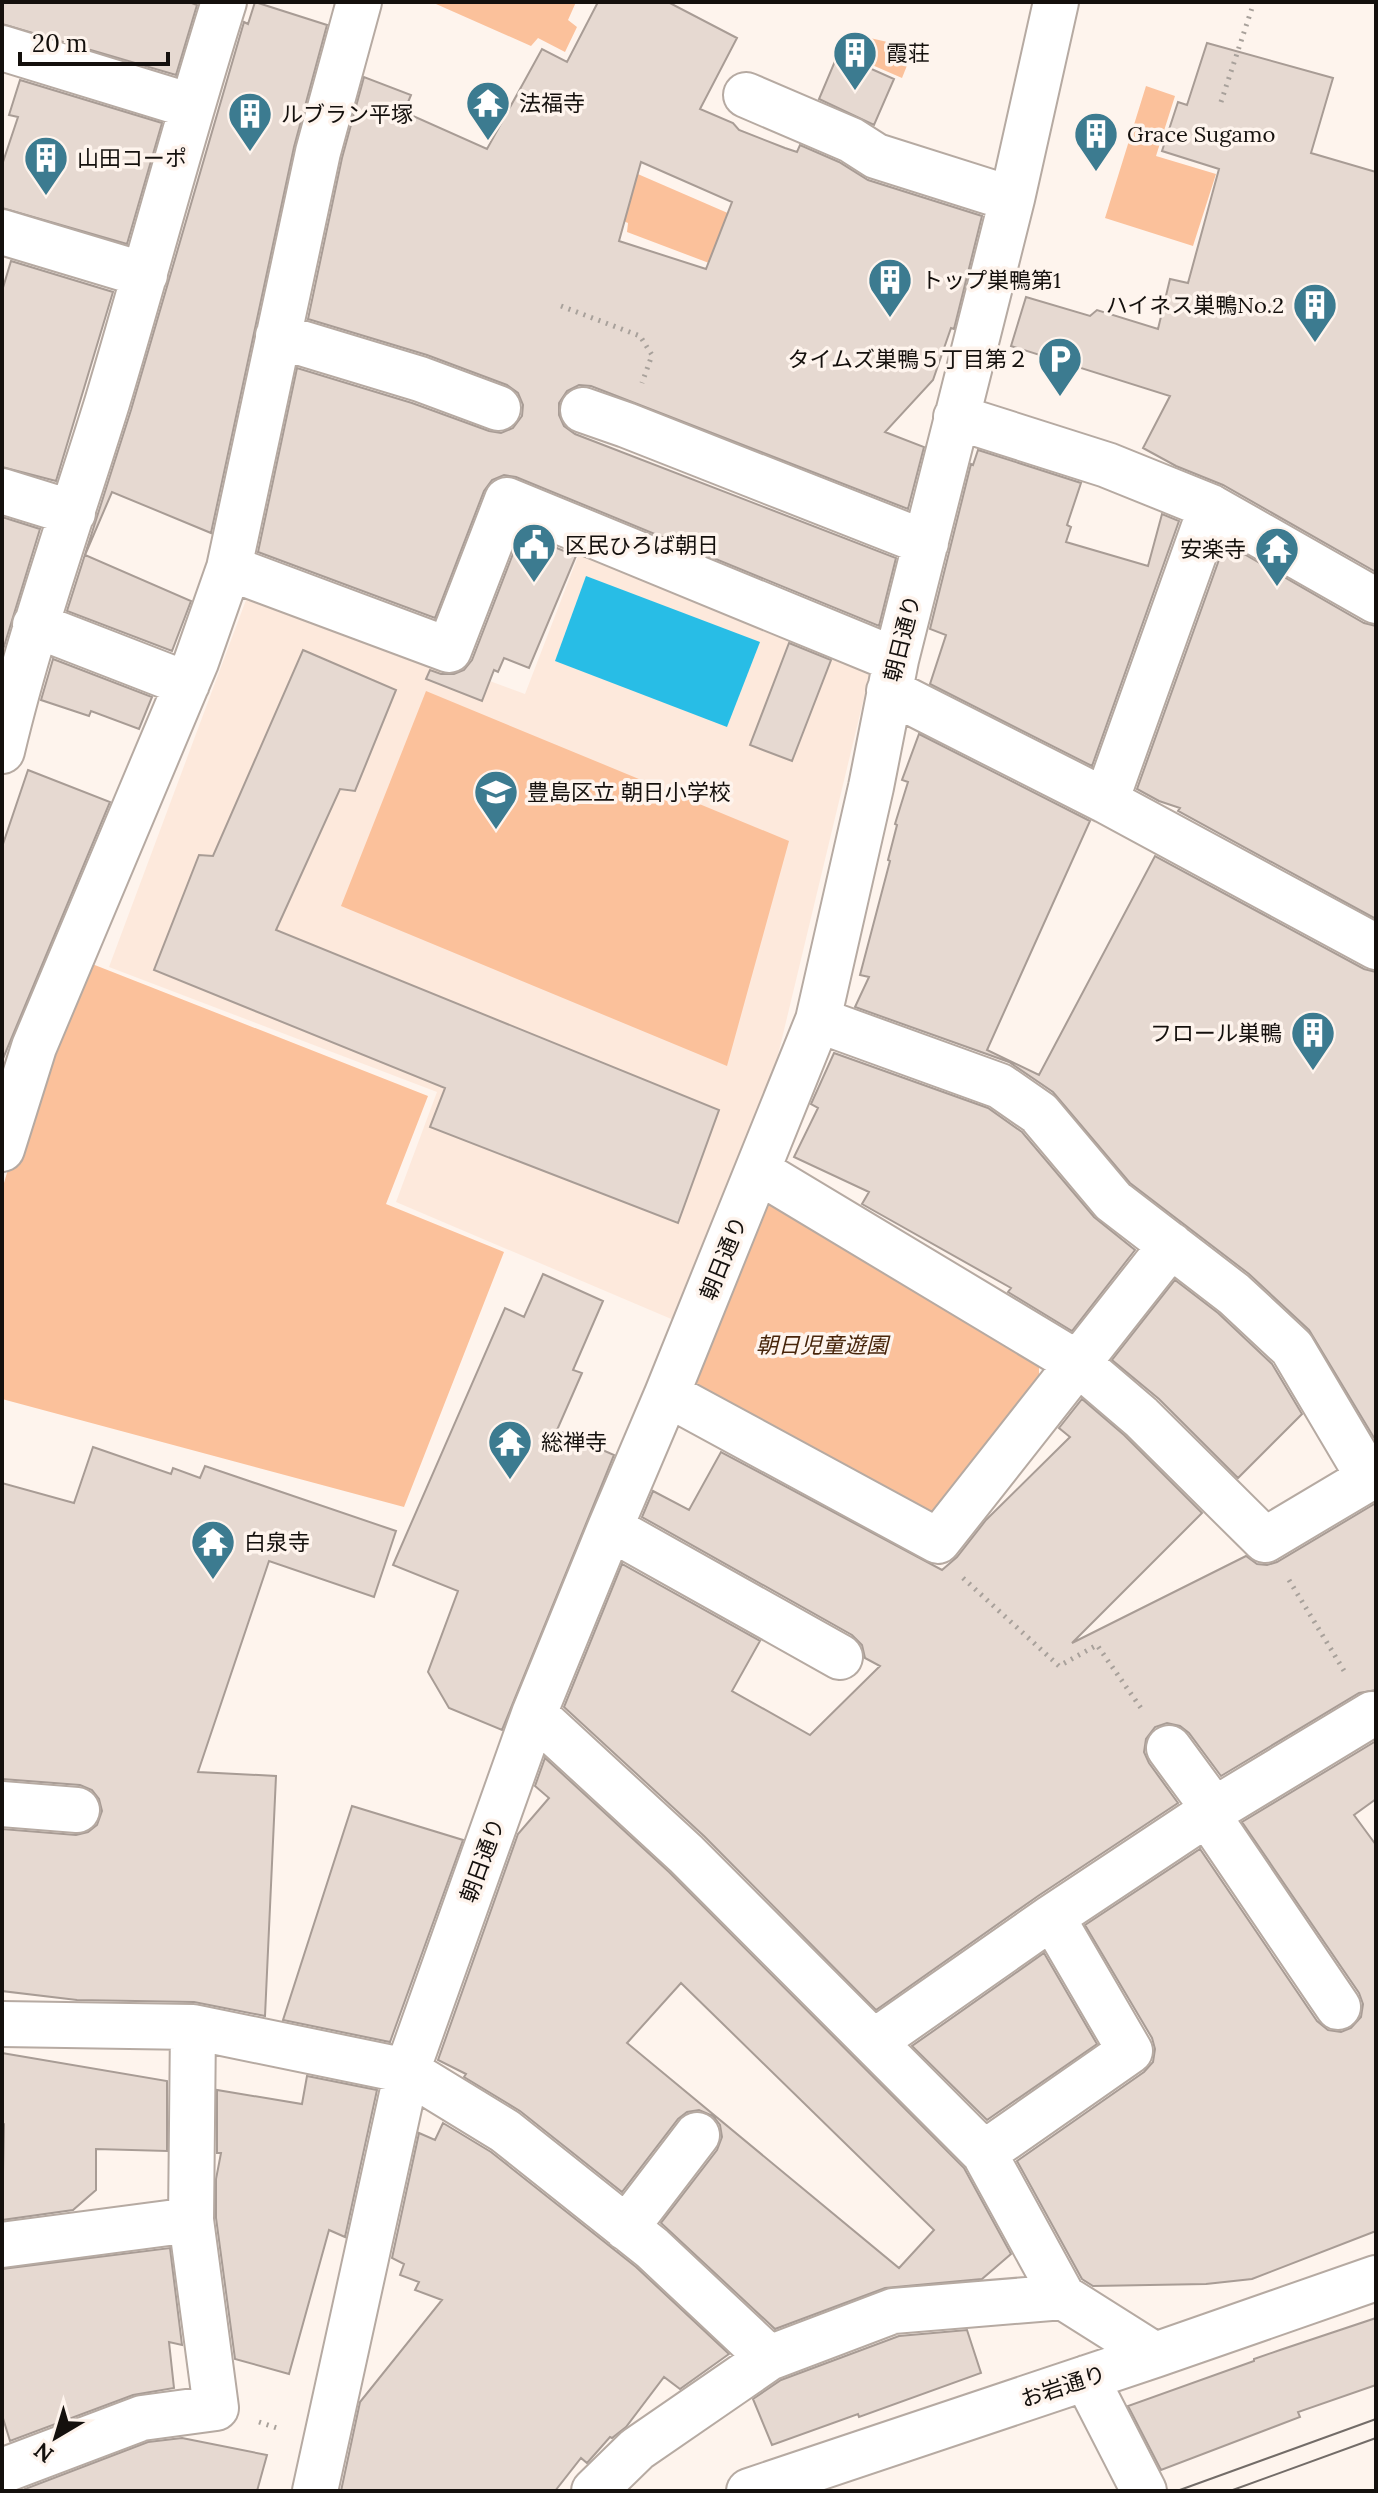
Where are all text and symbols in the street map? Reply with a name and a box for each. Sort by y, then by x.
scale bar [20,16,168,66]
text: 20 m [32,28,88,59]
building icon: 霞荘 [831,29,879,92]
place label: 霞荘 [886,39,930,67]
temple icon: 法福寺 [464,79,512,142]
place label: 法福寺 [519,89,585,117]
building icon: ルブラン平塚 [226,90,274,153]
place label: ルブラン平塚 [281,100,413,128]
building icon: Grace Sugamo [1072,110,1120,173]
place label: Grace Sugamo [1127,120,1275,148]
building icon: 山田コーポ [22,134,70,197]
place label: 山田コーポ [77,144,187,172]
building icon: トップ巣鴨第1 [866,256,914,319]
place label: トップ巣鴨第1 [921,266,1061,294]
building icon: ハイネス巣鴨No.2 [1291,281,1339,344]
place label: ハイネス巣鴨No.2 [1106,291,1284,319]
parking icon: タイムズ巣鴨５丁目第２ [1036,335,1084,398]
place label: タイムズ巣鴨５丁目第２ [787,345,1029,373]
public building icon: 区民ひろば朝日 [510,521,558,584]
temple icon: 安楽寺 [1253,525,1301,588]
place label: 区民ひろば朝日 [565,531,719,559]
place label: 安楽寺 [1180,535,1246,563]
street label: 朝日通り [878,592,926,684]
school or university icon: 豊島区立 朝日小学校 [472,768,520,831]
place label: 豊島区立 朝日小学校 [527,778,731,806]
building icon: フロール巣鴨 [1289,1009,1337,1072]
place label: フロール巣鴨 [1150,1019,1282,1047]
street label: 朝日通り [694,1212,752,1304]
park label: 朝日児童遊園 [756,1331,891,1359]
temple icon: 総禅寺 [486,1418,534,1481]
place label: 総禅寺 [541,1428,607,1456]
temple icon: 白泉寺 [189,1518,237,1581]
place label: 白泉寺 [244,1528,310,1556]
street label: 朝日通り [454,1814,510,1906]
street label: お岩通り [1017,2359,1109,2413]
north arrow [16,2397,96,2477]
text: N [28,2436,59,2469]

